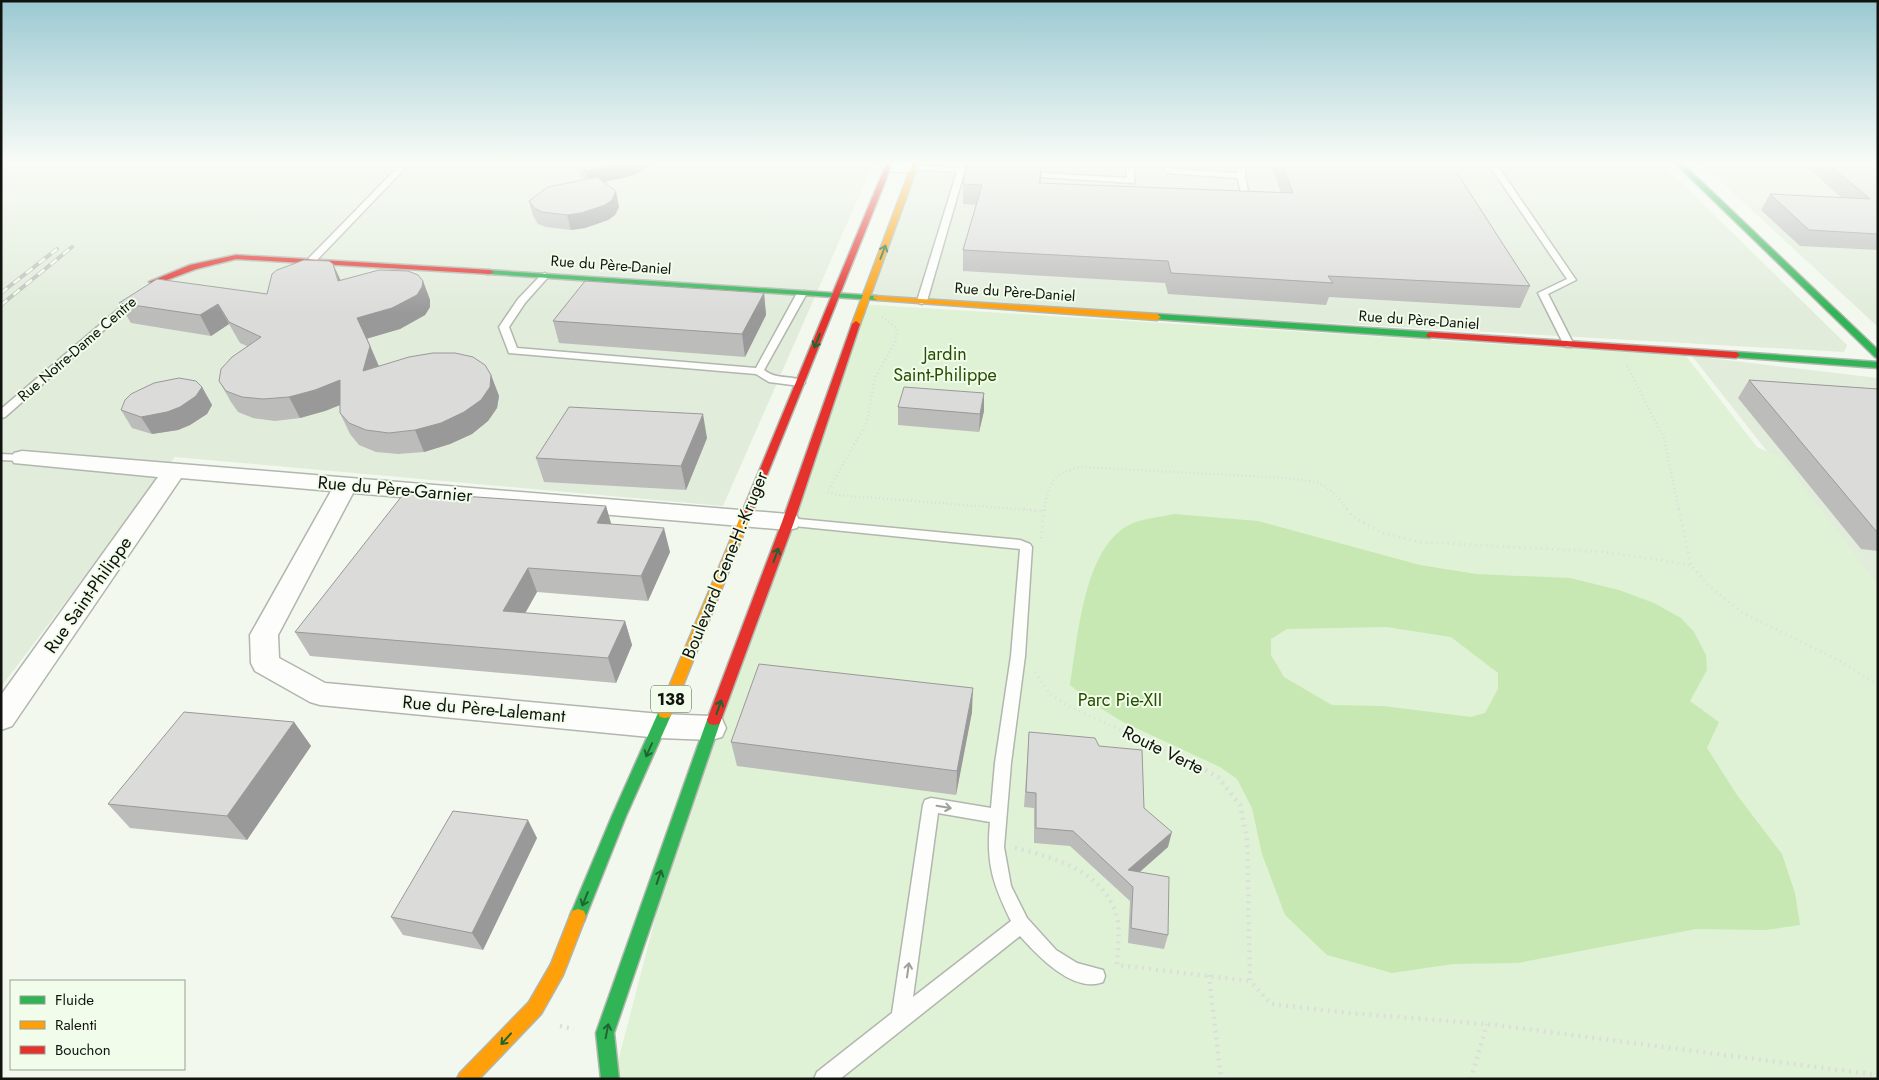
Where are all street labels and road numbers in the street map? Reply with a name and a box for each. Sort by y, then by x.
street label: Rue du Père-Daniel [550,250,672,280]
street label: Rue du Père-Daniel [954,277,1076,307]
street label: Rue Notre-Dame Centre [13,291,141,407]
street label: Rue du Père-Daniel [1358,305,1480,335]
street label: Boulevard Gene-H.-Kruger [675,467,775,663]
street label: Rue du Père-Garnier [317,469,474,509]
street label: Rue Saint-Philippe [38,531,138,659]
road number: 138 [651,686,691,712]
street label: Rue du Père-Lalemant [401,689,567,729]
street label: Route Verte [1118,719,1208,781]

